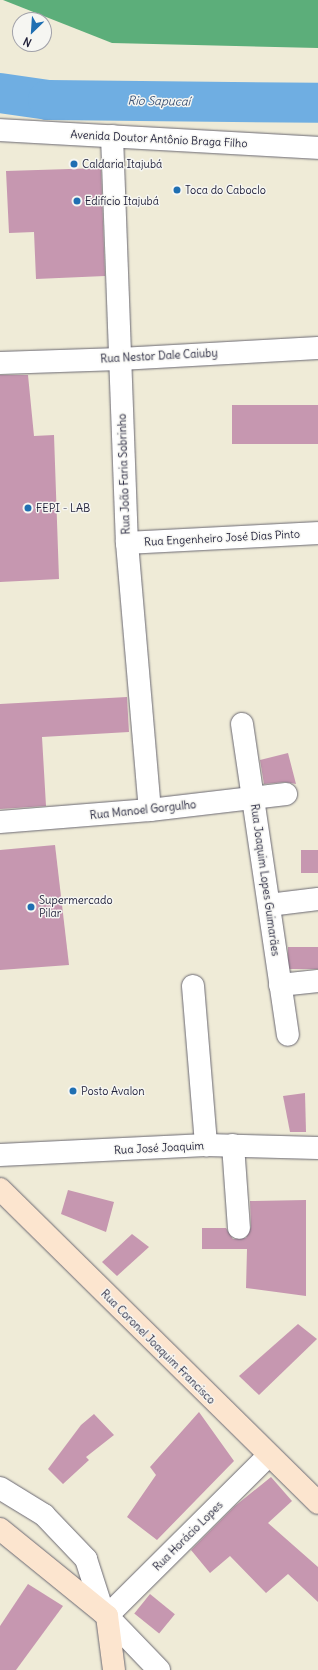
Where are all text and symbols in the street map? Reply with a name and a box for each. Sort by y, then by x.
north arrow [12,12,52,52]
text: N [21,34,34,50]
water label: Rio Sapucaí [127,93,191,109]
street label: Avenida Doutor Antônio Braga Filho [70,128,248,150]
place label: Caldaria Itajubá [82,157,162,171]
marker: Caldaria Itajubá [69,159,79,169]
place label: Toca do Caboclo [185,183,266,197]
marker: Toca do Caboclo [172,185,182,195]
place label: Edifício Itajubá [85,194,159,208]
marker: Edifício Itajubá [72,196,82,206]
street label: Rua Nestor Dale Caiuby [100,346,218,366]
street label: Rua João Faria Sobrinho [115,413,133,535]
place label: FEPI - LAB [36,501,90,515]
marker: FEPI - LAB [23,503,33,513]
street label: Rua Engenheiro José Dias Pinto [144,527,300,549]
street label: Rua Manoel Gorgulho [89,798,197,822]
street label: Rua Joaquim Lopes Guimarães [248,803,282,957]
place label: Supermercado Pilar [39,894,113,920]
marker: Supermercado Pilar [26,902,36,912]
place label: Posto Avalon [81,1084,145,1098]
marker: Posto Avalon [68,1086,78,1096]
street label: Rua José Joaquim [114,1139,204,1157]
street label: Rua Coronel Joaquim Francisco [98,1287,218,1407]
street label: Rua Horácio Lopes [150,1498,226,1574]

